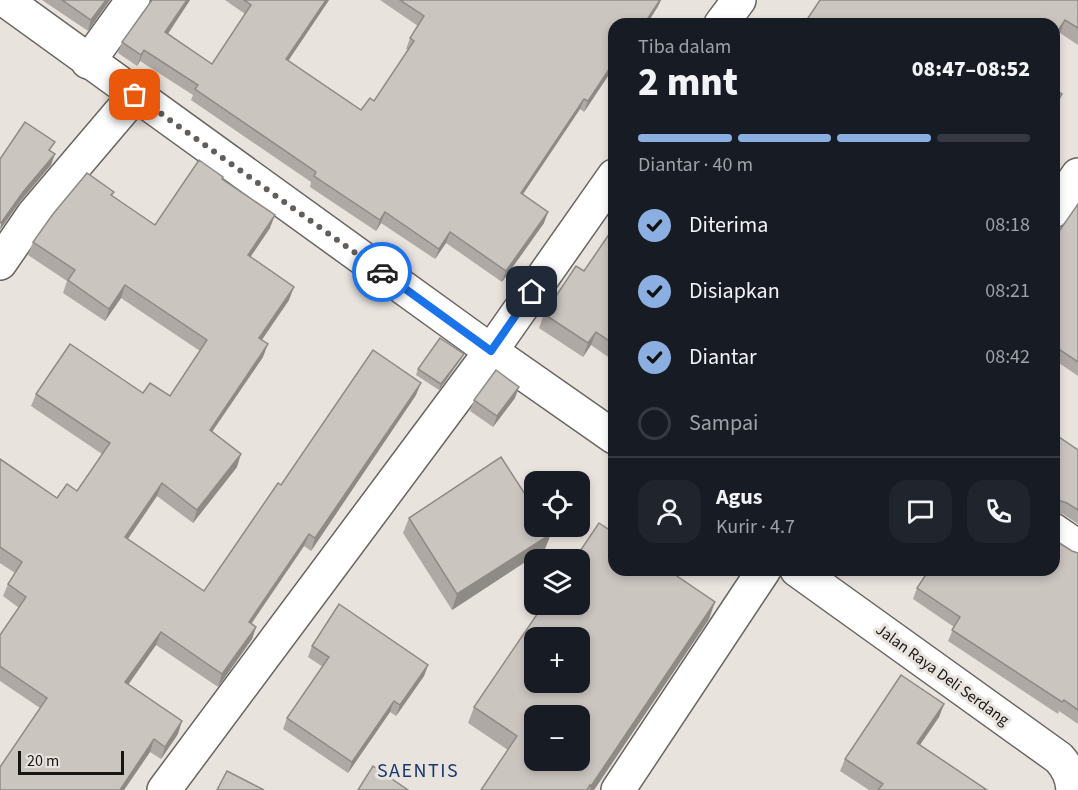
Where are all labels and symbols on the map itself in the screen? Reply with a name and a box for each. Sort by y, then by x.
pin [109,69,160,120]
courier [352,242,412,302]
pin [506,266,557,317]
street label: Jalan Raya Deli Serdang [871,619,1014,731]
scale bar [18,748,124,776]
district label: SAENTIS [377,757,459,785]

